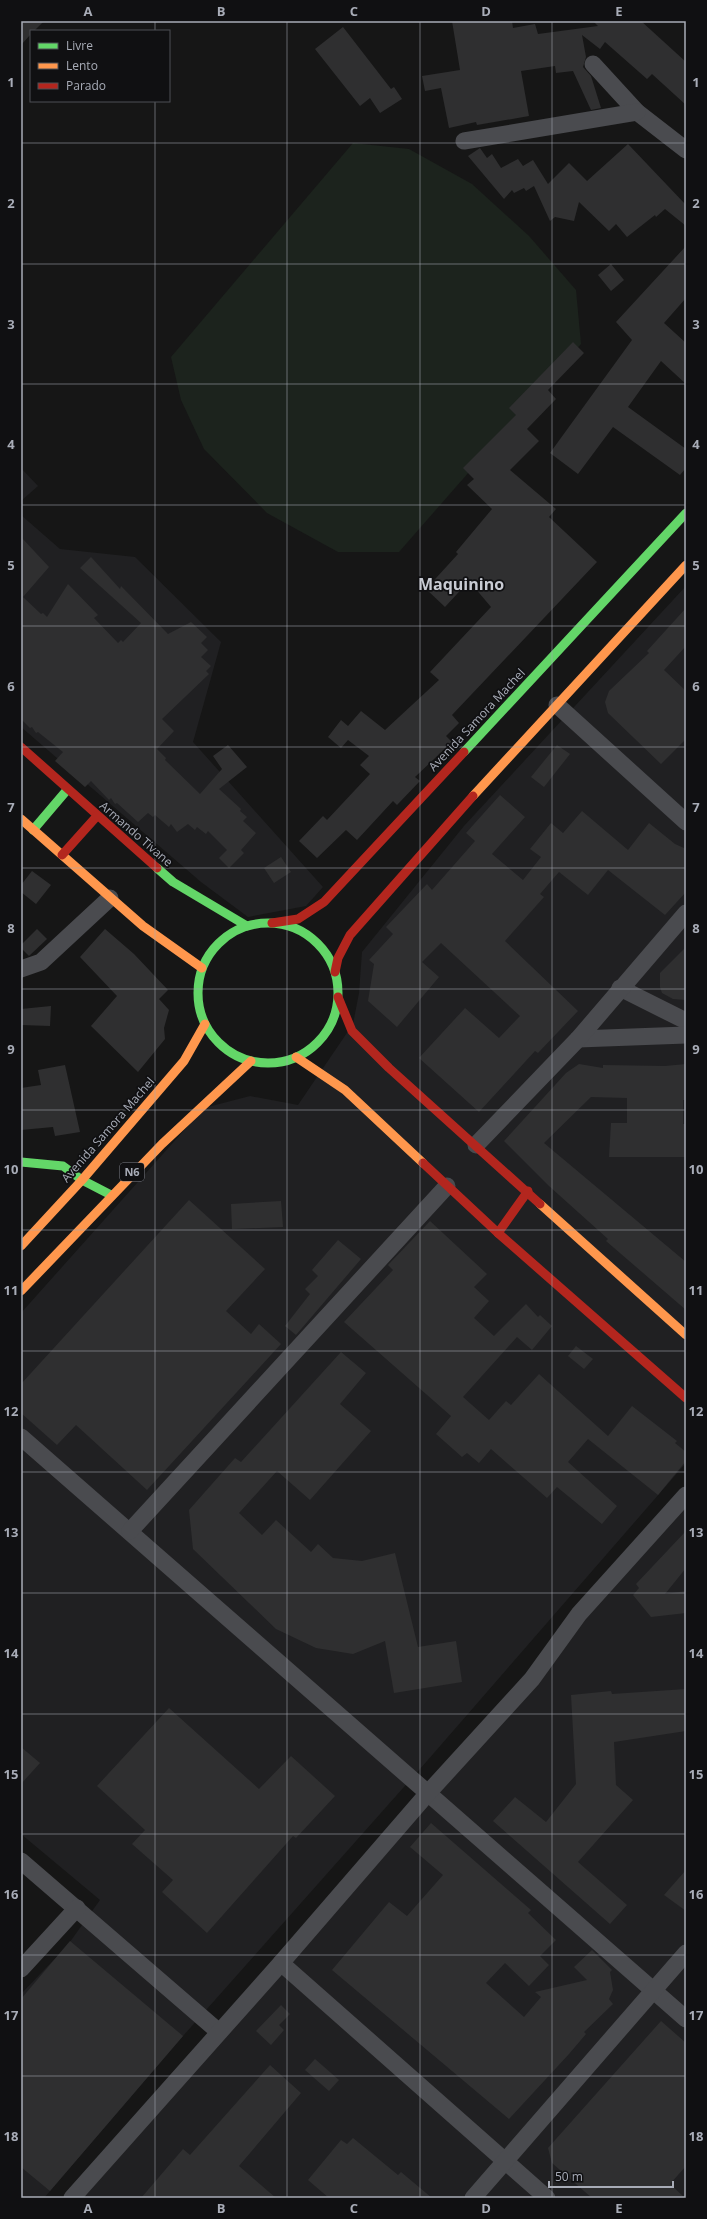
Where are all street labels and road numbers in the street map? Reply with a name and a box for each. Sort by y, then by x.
street label: Avenida Samora Machel [425,665,529,775]
street label: Armando Tivane [96,797,177,870]
street label: Avenida Samora Machel [57,1073,158,1186]
road number: N6 [120,1163,144,1181]

